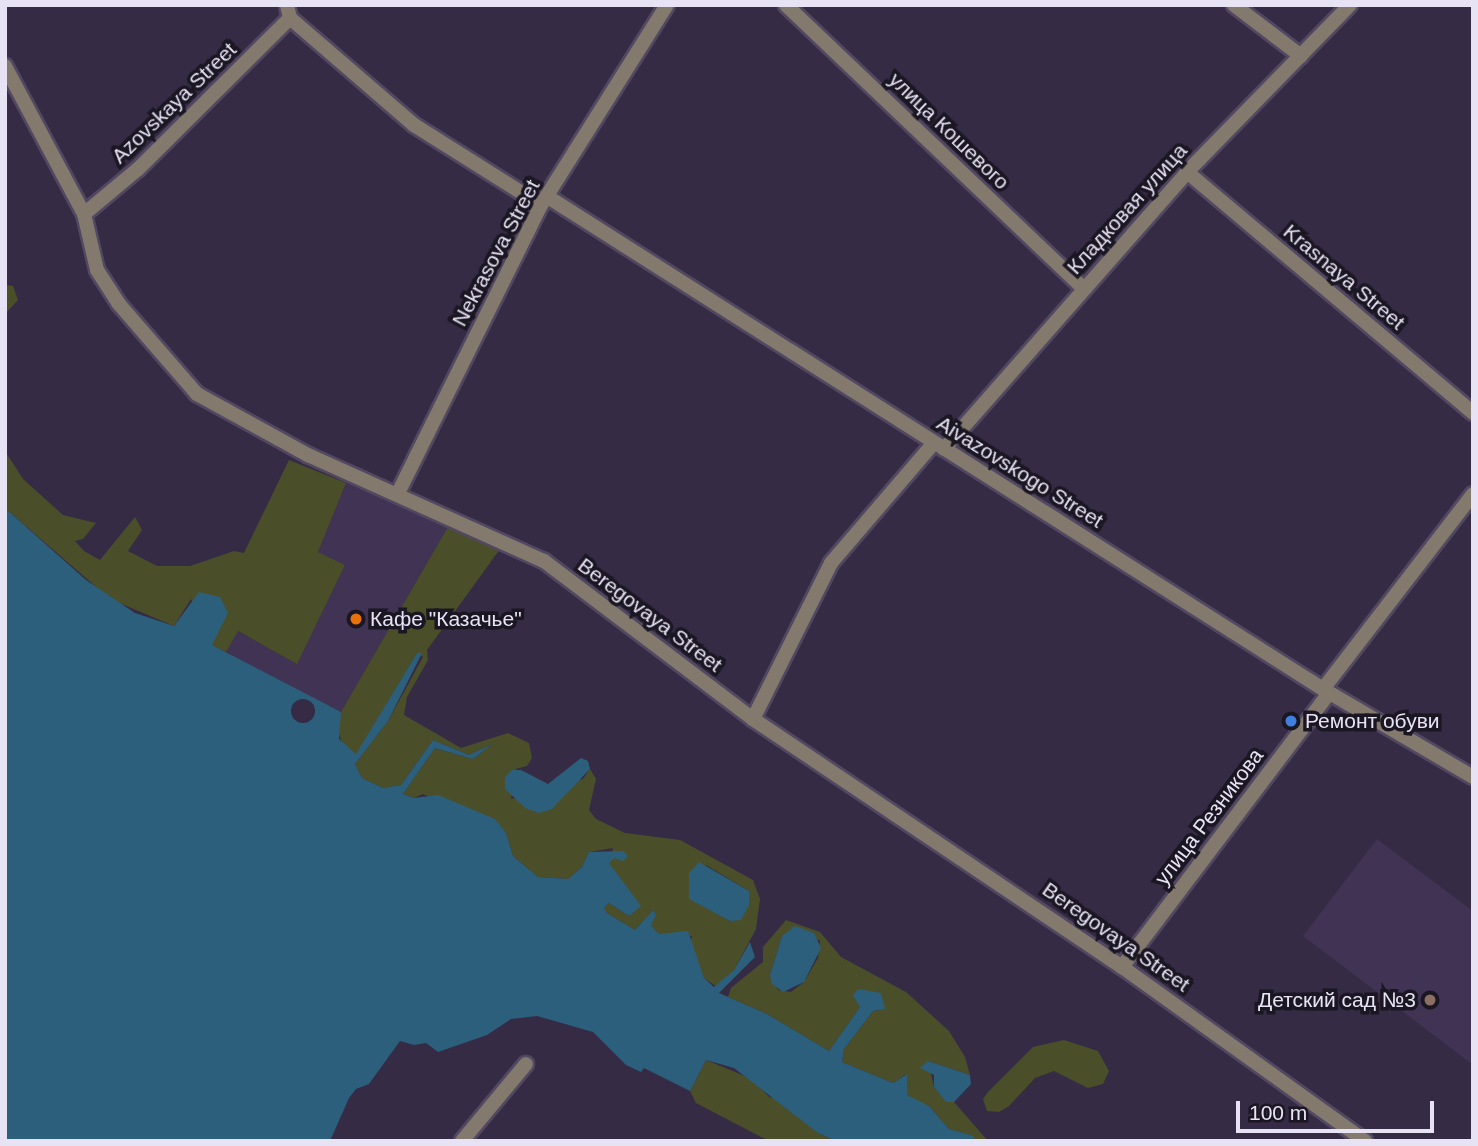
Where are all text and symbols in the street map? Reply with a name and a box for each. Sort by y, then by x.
street label: Azovskaya Street [106,37,242,169]
street label: улица Кошевого [884,67,1014,195]
street label: Кладковая улица [1062,138,1192,280]
street label: Nekrasova Street [447,175,545,331]
street label: Krasnaya Street [1278,219,1410,335]
street label: Aivazovskogo Street [932,411,1108,533]
street label: Beregovaya Street [573,553,727,677]
place label: Кафе "Казачье" [370,606,522,632]
marker: Кафе "Казачье" [348,611,364,627]
place label: Ремонт обуви [1305,708,1440,734]
marker: Ремонт обуви [1283,713,1299,729]
street label: улица Резникова [1149,744,1269,890]
street label: Beregovaya Street [1038,877,1194,997]
place label: Детский сад №3 [1258,987,1416,1013]
marker: Детский сад №3 [1422,992,1438,1008]
scale bar [1240,1086,1438,1130]
text: 100 m [1249,1101,1307,1124]

